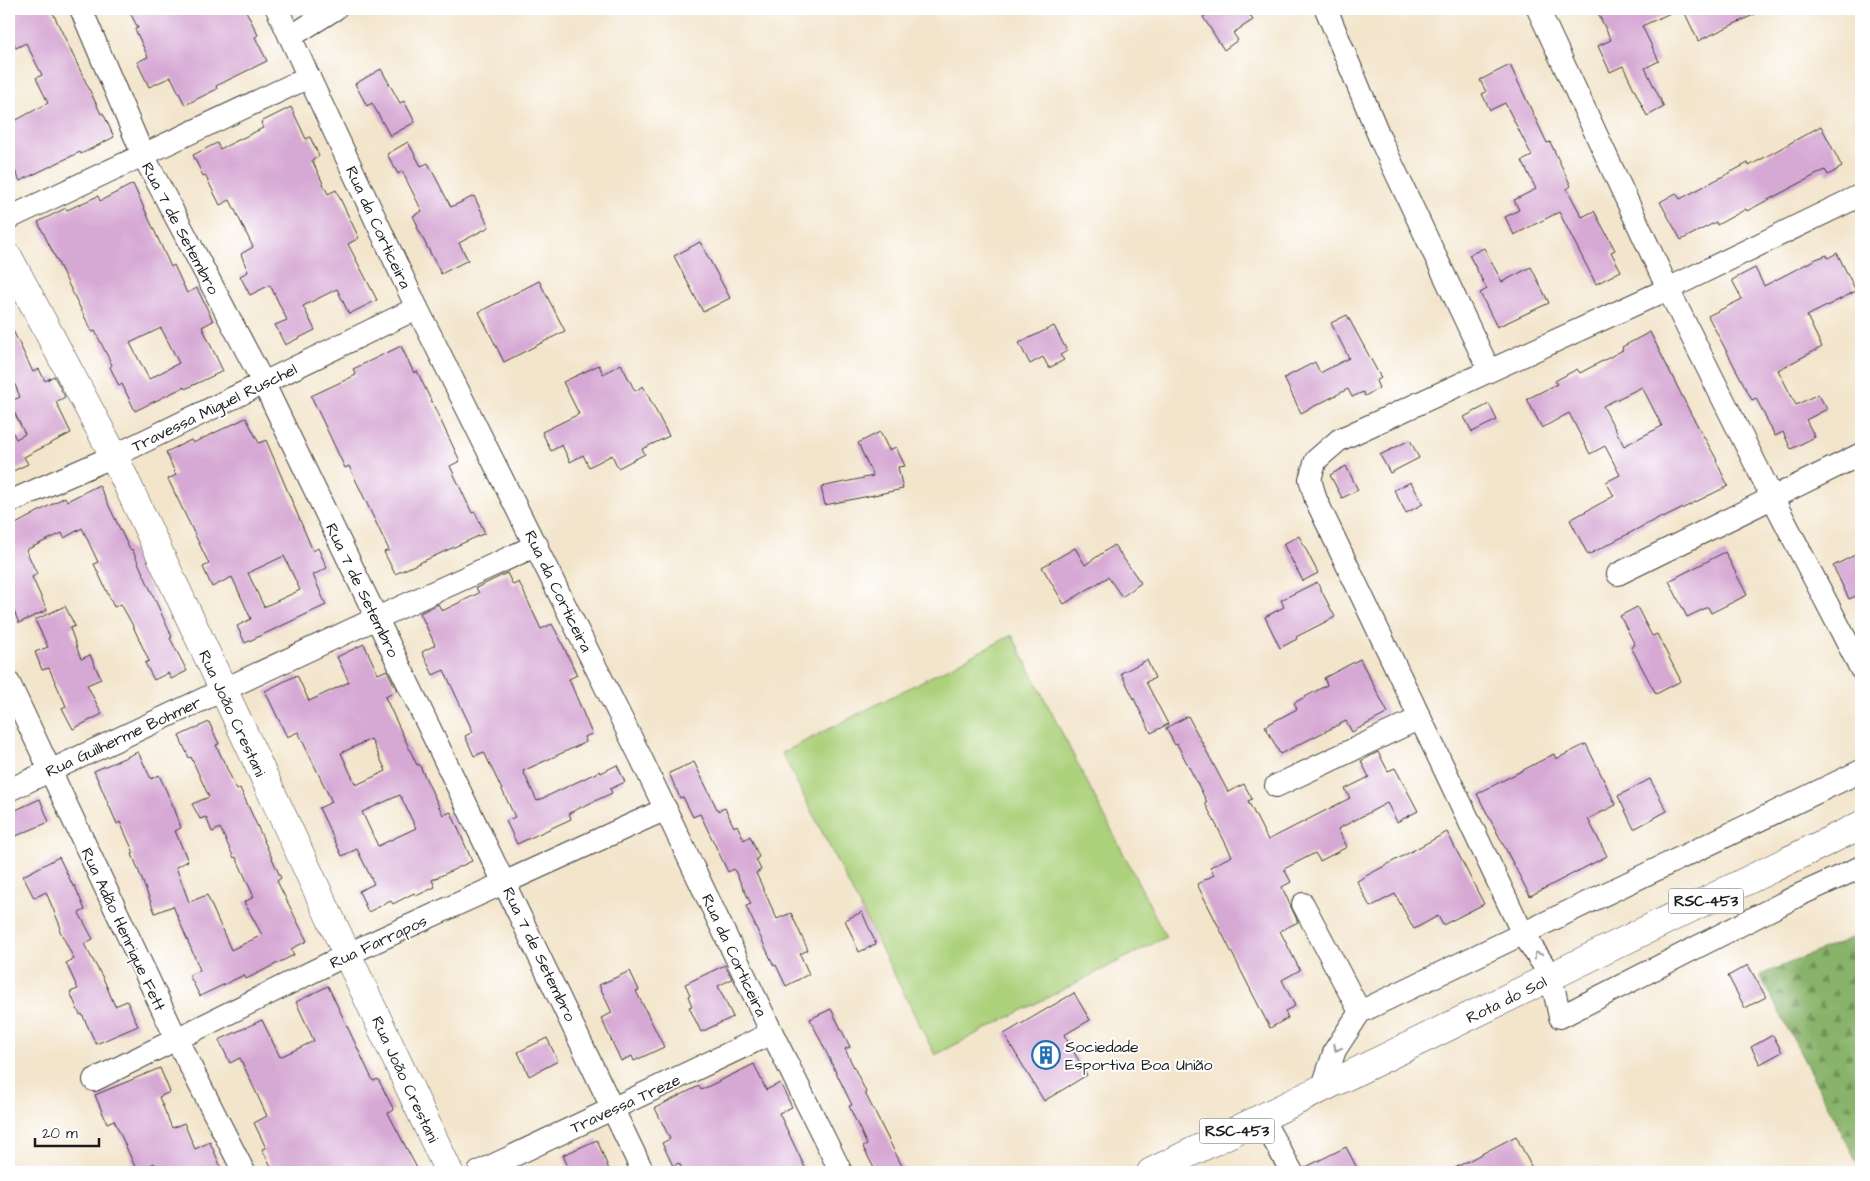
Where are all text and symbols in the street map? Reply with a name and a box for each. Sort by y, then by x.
street label: Rua 7 de Setembro [136,158,224,298]
street label: Rua da Corticeira [340,162,416,292]
street label: Travessa Miguel Ruschel [128,358,301,458]
street label: Rua 7 de Setembro [320,520,404,661]
street label: Rua da Corticeira [519,527,597,656]
street label: Rua João Crestani [193,647,271,781]
street label: Rua Guilherme Bohmer [42,691,205,783]
street label: Rua Adão Henrique Fett [76,844,171,1015]
street label: Rua 7 de Setembro [497,884,581,1025]
road number: RSC-453 [1668,888,1744,914]
street label: Rua da Corticeira [696,890,772,1020]
street label: Rua Farrapos [326,910,431,974]
one-way arrow [1534,952,1543,961]
street label: Rota do Sol [1463,971,1550,1029]
street label: Rua João Crestani [366,1013,444,1147]
place label: Sociedade Esportiva Boa União [1065,1036,1212,1076]
building icon: Sociedade Esportiva Boa União [1031,1040,1061,1070]
one-way arrow [1333,1043,1343,1052]
street label: Travessa Treze [567,1069,684,1139]
scale bar [35,1116,99,1148]
road number: RSC-453 [1200,1118,1274,1144]
text: 20 m [42,1123,78,1144]

